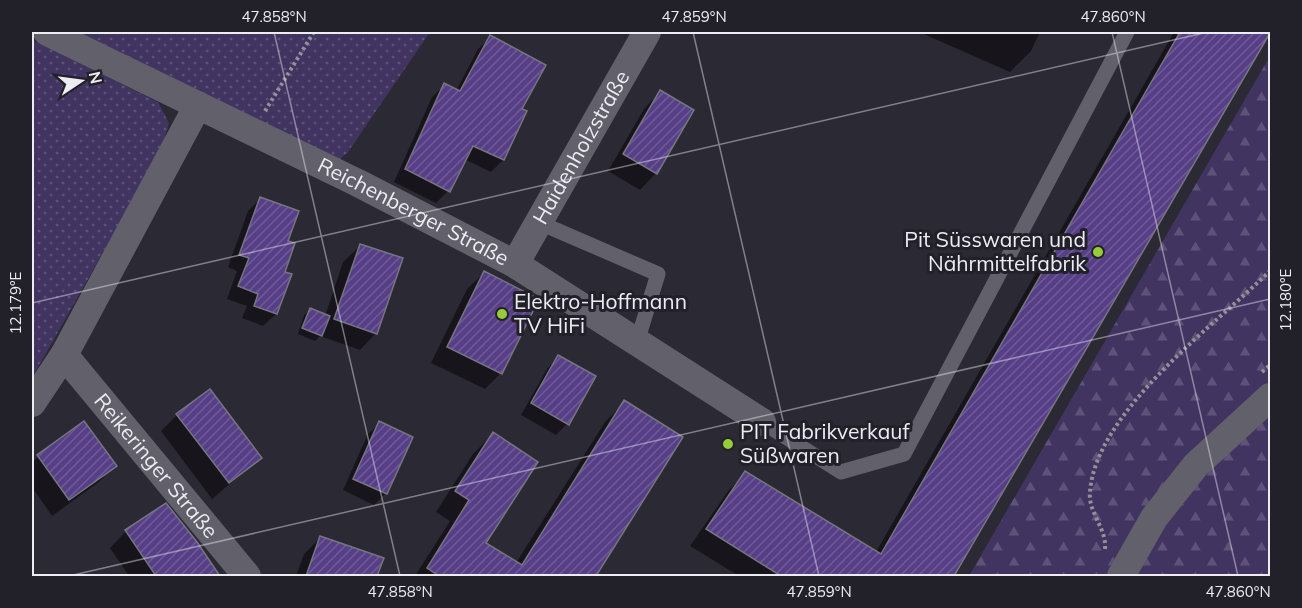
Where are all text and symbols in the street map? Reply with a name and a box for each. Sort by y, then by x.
text: 47.858°N [241,7,307,26]
text: 47.859°N [661,7,727,26]
text: 47.860°N [1080,7,1146,26]
north arrow [51,51,111,111]
street label: Haidenholzstraße [526,66,634,229]
text: N [85,69,107,86]
street label: Reichenberger Straße [314,151,514,271]
place label: Pit Süsswaren und Nährmittelfabrik [904,226,1086,276]
marker: Pit Süsswaren und Nährmittelfabrik [1091,245,1105,259]
text: 12.180°E [1276,268,1295,331]
text: 12.179°E [6,271,25,334]
place label: Elektro-Hoffmann TV HiFi [514,288,687,338]
marker: Elektro-Hoffmann TV HiFi [495,307,509,321]
street label: Reikeringer Straße [89,388,224,543]
place label: PIT Fabrikverkauf Süßwaren [740,418,910,468]
marker: PIT Fabrikverkauf Süßwaren [721,437,735,451]
text: 47.858°N [367,582,433,601]
text: 47.859°N [786,582,852,601]
text: 47.860°N [1205,582,1271,601]

